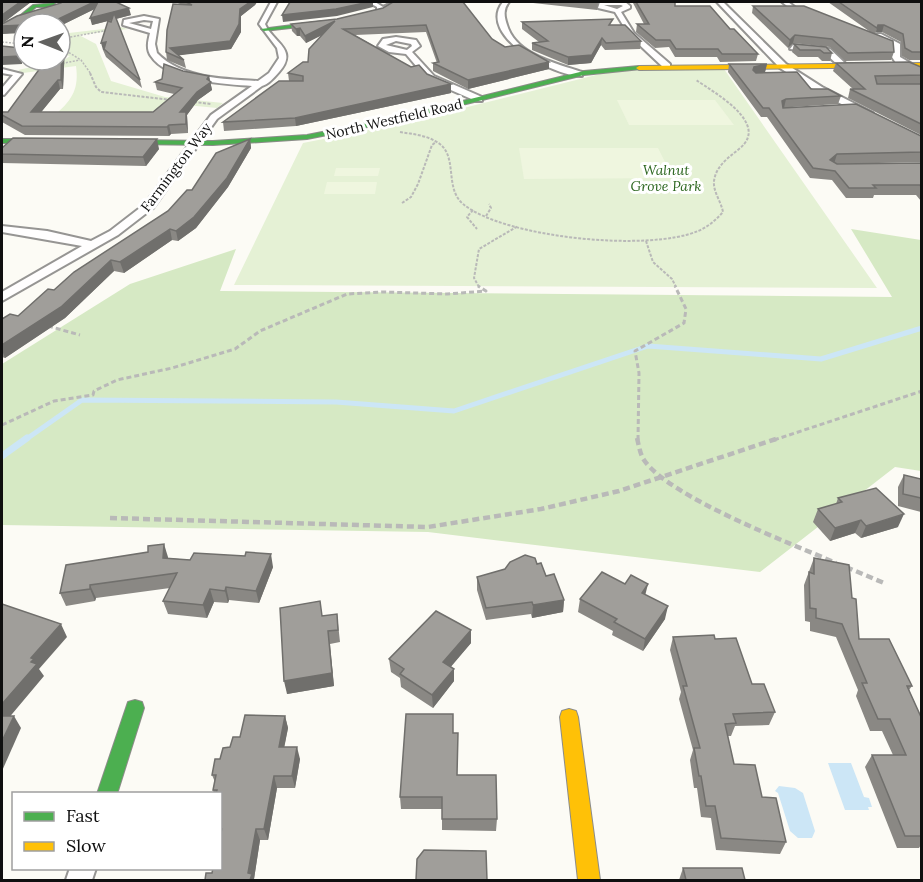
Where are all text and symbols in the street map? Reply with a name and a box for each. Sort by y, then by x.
north arrow [12,12,72,72]
text: N [17,35,37,48]
street label: North Westfield Road [324,94,464,144]
street label: Farmington Way [137,118,216,215]
park label: Walnut Grove Park [630,161,702,195]
legend [12,792,222,870]
text: Fast [66,804,100,827]
text: Slow [66,834,106,857]

